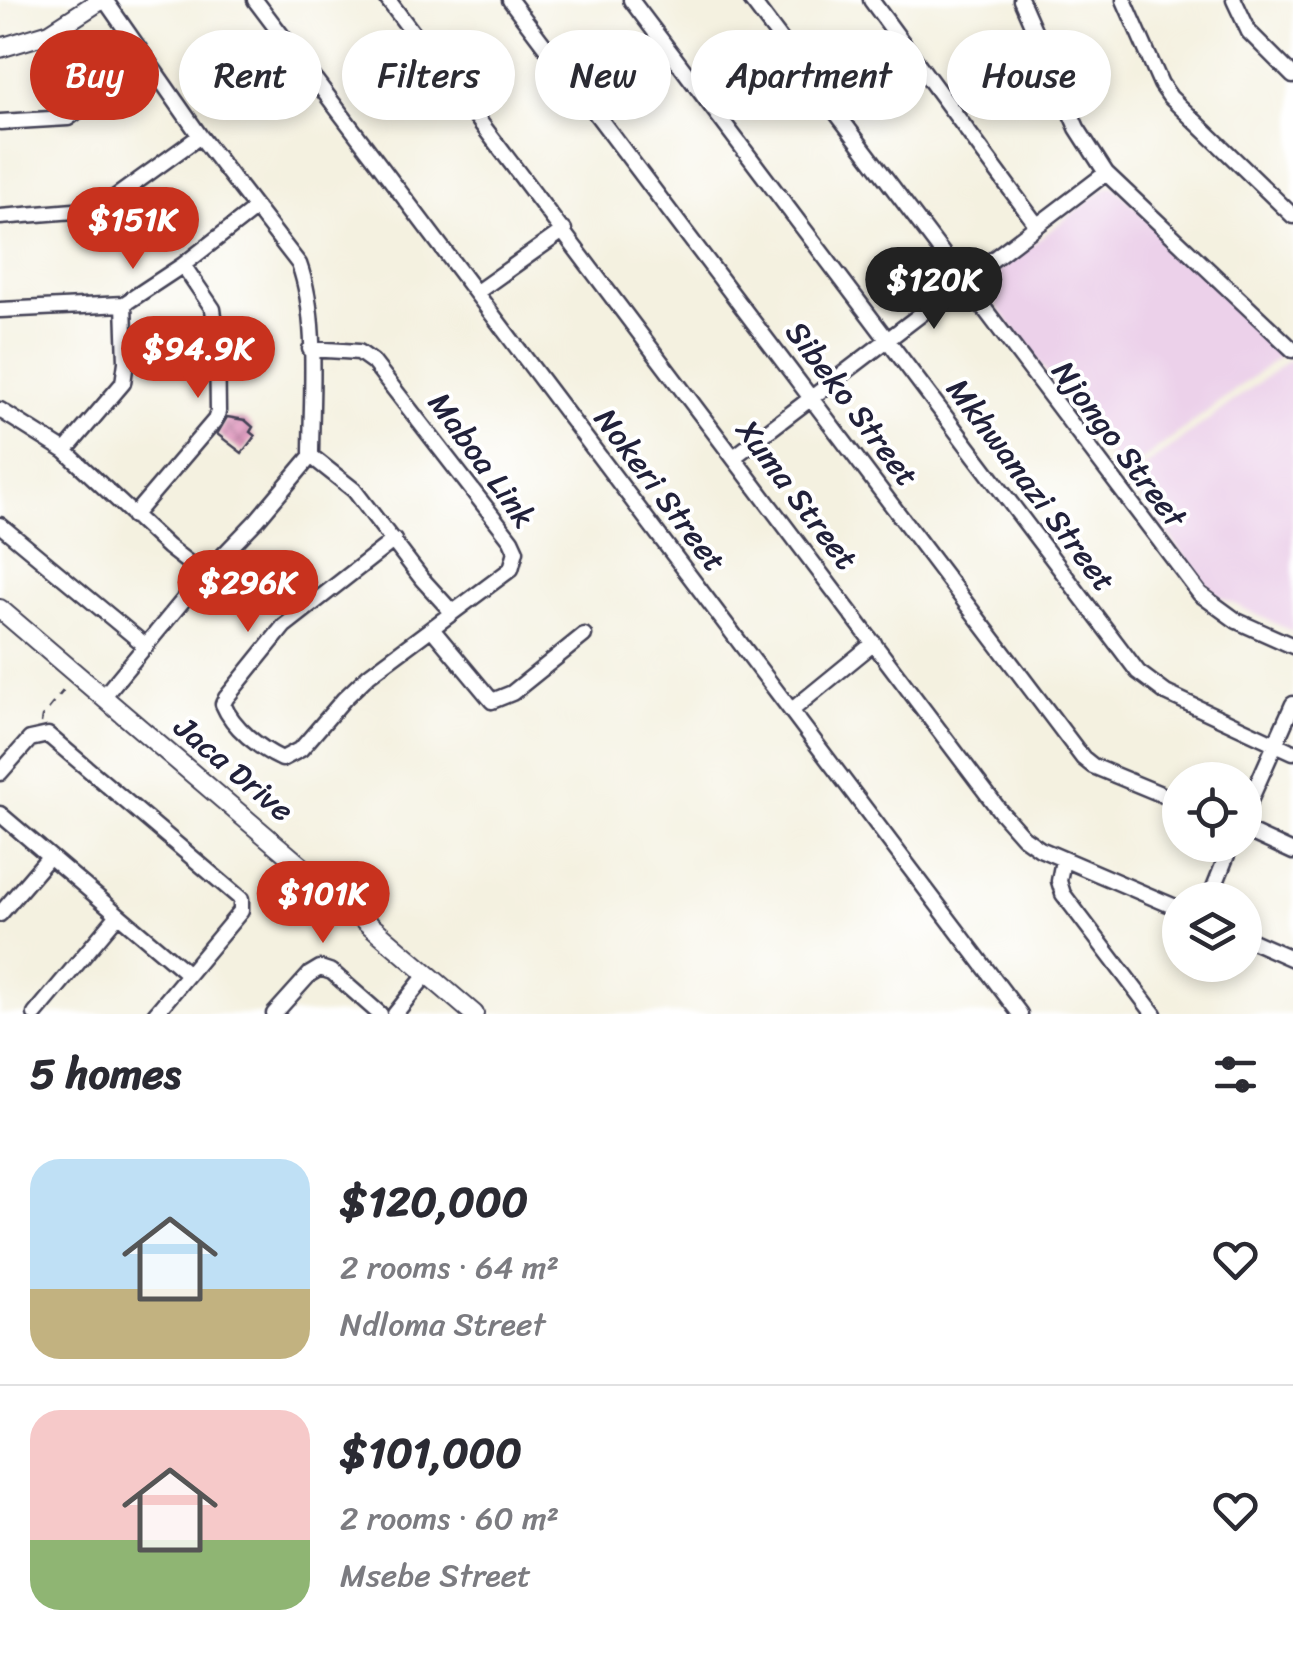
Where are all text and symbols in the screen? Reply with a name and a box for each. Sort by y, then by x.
chip: Buy [30,30,159,120]
chip: Rent [179,30,322,120]
chip: Filters [342,30,515,120]
chip: New [535,30,671,120]
chip: Apartment [691,30,927,120]
chip: House [947,30,1111,120]
pin: $151K [63,187,203,272]
text: $151K [89,191,177,248]
pin: $120K [864,247,1004,332]
text: $120K [887,251,981,308]
street label: Sibeko Street [770,308,934,500]
pin: $94.9K [117,316,279,401]
text: $94.9K [143,320,253,377]
street label: Njongo Street [1036,347,1202,541]
street label: Mkhwanazi Street [931,365,1131,605]
street label: Maboa Link [412,379,552,541]
street label: Nokeri Street [579,395,741,585]
street label: Xuma Street [720,406,873,583]
pin: $296K [178,550,318,635]
text: $296K [199,554,297,611]
street label: Jaca Drive [160,700,307,837]
map controls [1162,762,1262,982]
button: locate [1162,762,1262,862]
pin: $101K [253,861,393,946]
text: $101K [279,865,367,922]
button: layers [1162,882,1262,982]
text: 5 homes [30,1037,181,1111]
icon: filters [1208,1047,1263,1102]
text: $120,000 [340,1165,528,1239]
icon: home [110,1199,230,1319]
icon: heart [1208,1232,1263,1287]
text: 2 rooms · 64 m² [340,1239,559,1296]
text: Ndloma Street [340,1296,545,1353]
text: $101,000 [340,1416,522,1490]
icon: home [110,1450,230,1570]
icon: heart [1208,1483,1263,1538]
text: 2 rooms · 60 m² [340,1490,559,1547]
text: Msebe Street [340,1547,531,1604]

